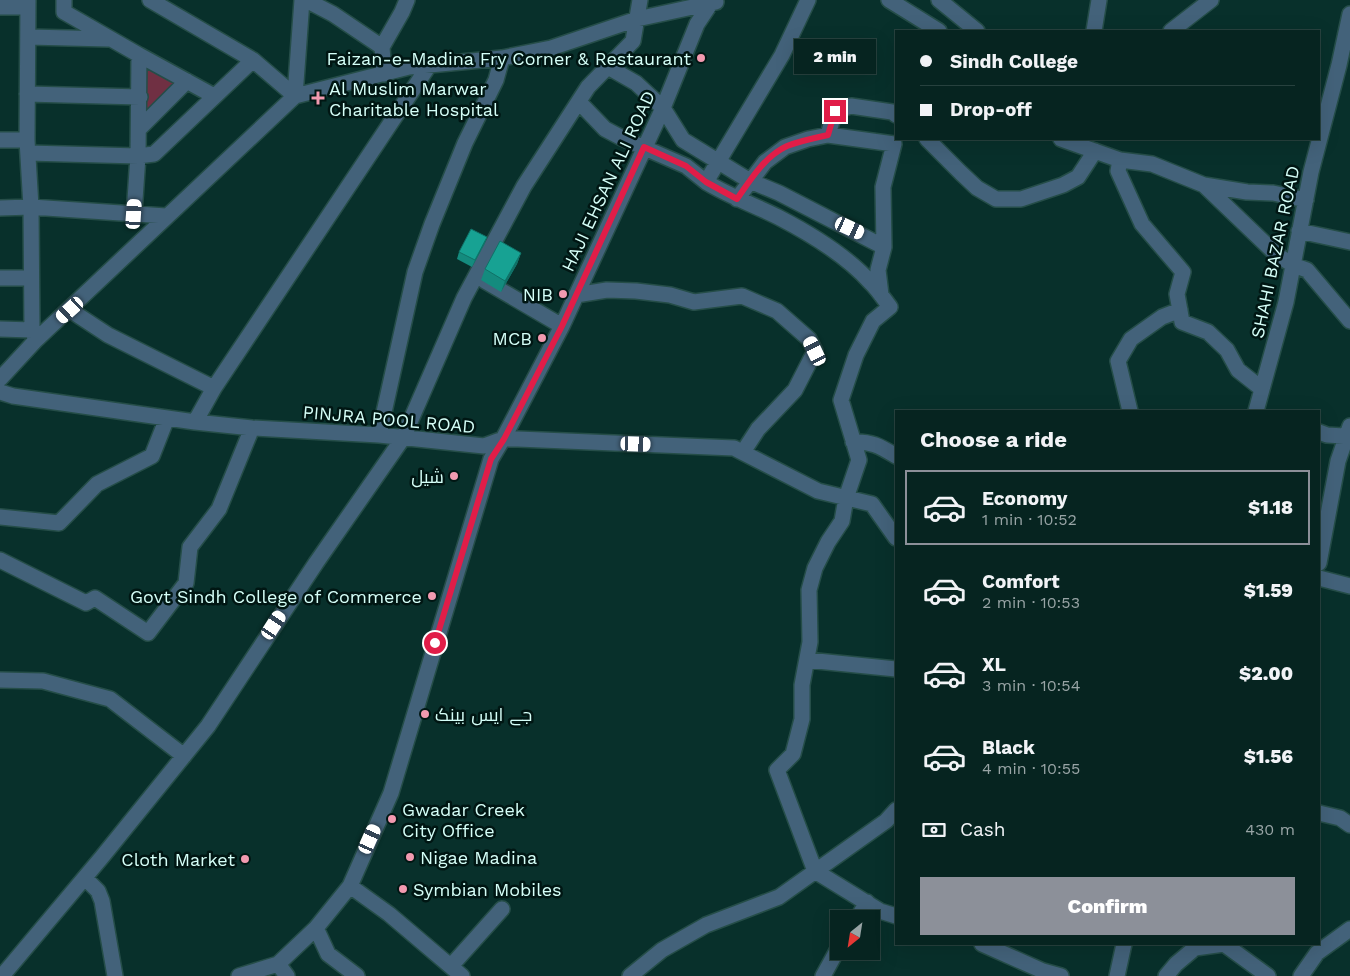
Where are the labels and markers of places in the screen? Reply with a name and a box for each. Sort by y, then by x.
place label: Faizan-e-Madina Fry Corner & Restaurant [326,48,691,69]
marker: Faizan-e-Madina Fry Corner & Restaurant [695,52,707,64]
place label: Al Muslim Marwar Charitable Hospital [329,78,499,120]
marker: Al Muslim Marwar Charitable Hospital [311,91,325,105]
place label: NIB [523,284,553,305]
marker: NIB [557,288,569,300]
place label: MCB [493,328,532,349]
marker: MCB [536,332,548,344]
place label: شیل [411,466,444,488]
marker: شیل [448,470,460,482]
place label: Govt Sindh College of Commerce [130,586,422,607]
marker: Govt Sindh College of Commerce [426,590,438,602]
place label: جے ایس بینک [435,704,532,726]
marker: جے ایس بینک [419,708,431,720]
place label: Gwadar Creek City Office [402,799,525,841]
marker: Gwadar Creek City Office [386,813,398,825]
place label: Nigae Madina [420,847,537,868]
place label: Cloth Market [121,849,235,870]
marker: Nigae Madina [404,851,416,863]
marker: Cloth Market [239,853,251,865]
place label: Symbian Mobiles [413,879,562,900]
marker: Symbian Mobiles [397,883,409,895]

